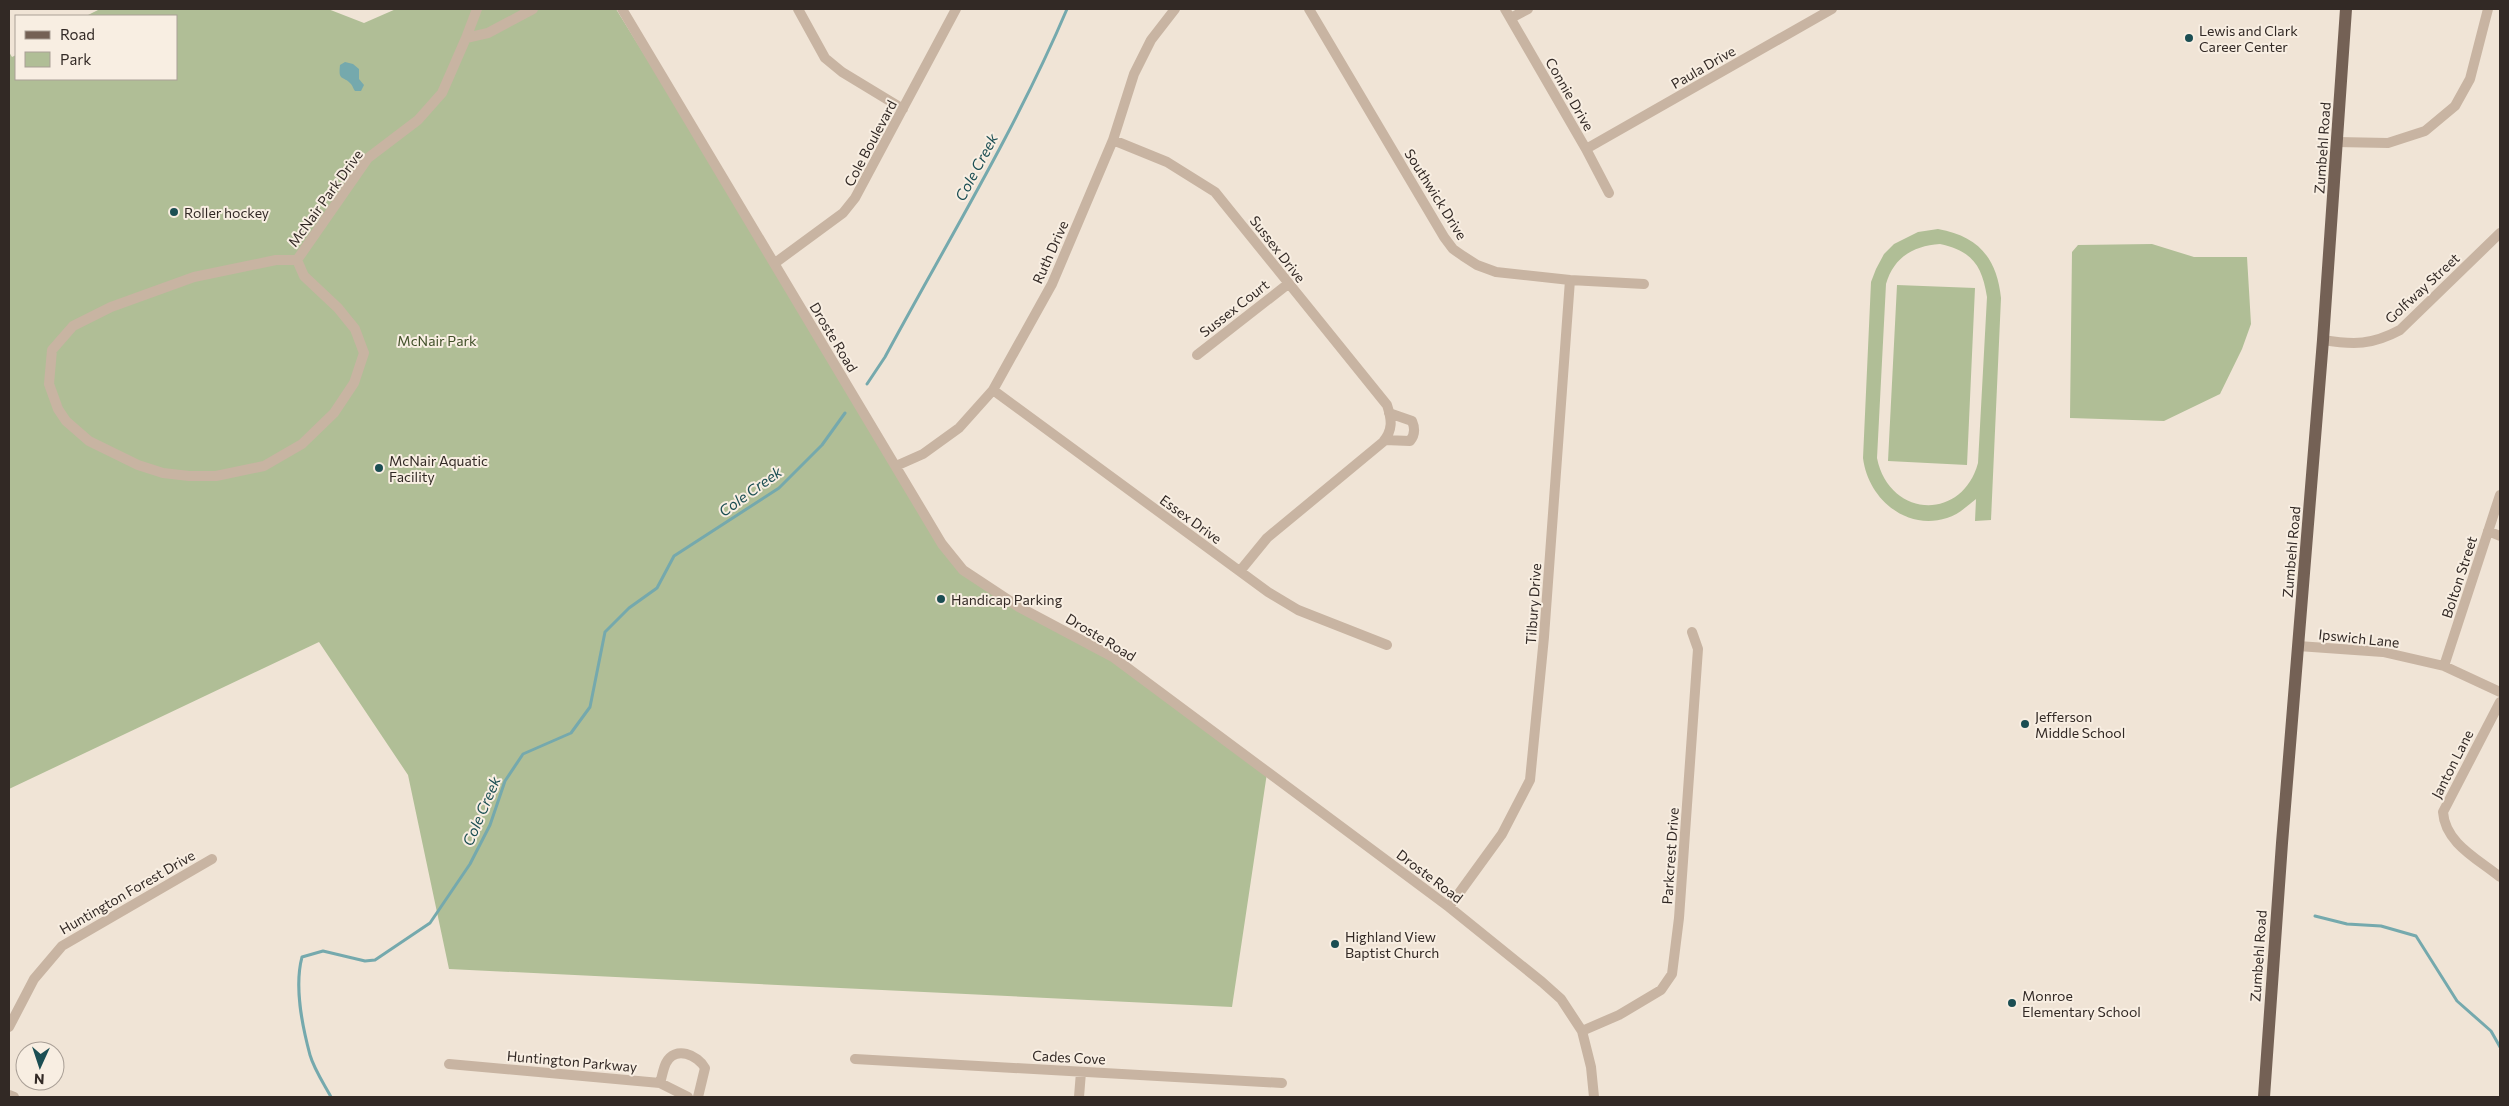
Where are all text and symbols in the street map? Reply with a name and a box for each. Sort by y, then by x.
legend [15,15,178,80]
place label: Lewis and Clark Career Center [2199,22,2298,55]
text: Road [60,25,95,43]
marker: Lewis and Clark Career Center [2183,32,2195,44]
street label: Paula Drive [1668,42,1738,92]
text: Park [60,50,91,68]
street label: Connie Drive [1542,54,1598,134]
street label: Cole Boulevard [840,97,900,189]
street label: Zumbehl Road [2310,101,2334,195]
water label: Cole Creek [951,129,1002,204]
street label: Southwick Drive [1401,145,1471,243]
street label: McNair Park Drive [284,146,366,250]
place label: Roller hockey [184,204,269,221]
marker: Roller hockey [168,206,180,218]
street label: Sussex Drive [1247,212,1309,286]
street label: Ruth Drive [1029,218,1071,286]
street label: Golfway Street [2381,249,2463,327]
street label: Sussex Court [1196,275,1272,340]
street label: Droste Road [806,299,862,375]
park label: McNair Park [397,332,477,349]
place label: McNair Aquatic Facility [389,452,488,485]
marker: McNair Aquatic Facility [373,462,385,474]
water label: Cole Creek [715,462,786,520]
street label: Essex Drive [1157,491,1225,547]
street label: Zumbehl Road [2279,505,2303,599]
street label: Bolton Street [2438,534,2480,620]
street label: Tilbury Drive [1522,563,1544,645]
place label: Handicap Parking [951,591,1063,608]
marker: Handicap Parking [935,593,947,605]
street label: Droste Road [1063,609,1139,665]
street label: Ipswich Lane [2318,625,2400,651]
place label: Jefferson Middle School [2035,708,2125,741]
marker: Jefferson Middle School [2019,718,2031,730]
street label: Janton Lane [2427,727,2477,801]
water label: Cole Creek [458,773,504,848]
street label: Parkcrest Drive [1658,807,1682,905]
street label: Huntington Forest Drive [56,846,198,938]
street label: Droste Road [1393,846,1467,906]
street label: Zumbehl Road [2246,909,2270,1003]
place label: Highland View Baptist Church [1345,928,1439,961]
marker: Highland View Baptist Church [1329,938,1341,950]
place label: Monroe Elementary School [2022,987,2141,1020]
marker: Monroe Elementary School [2006,997,2018,1009]
north arrow [15,1041,65,1091]
street label: Huntington Parkway [506,1047,638,1075]
street label: Cades Cove [1032,1047,1106,1067]
text: N [34,1071,45,1088]

